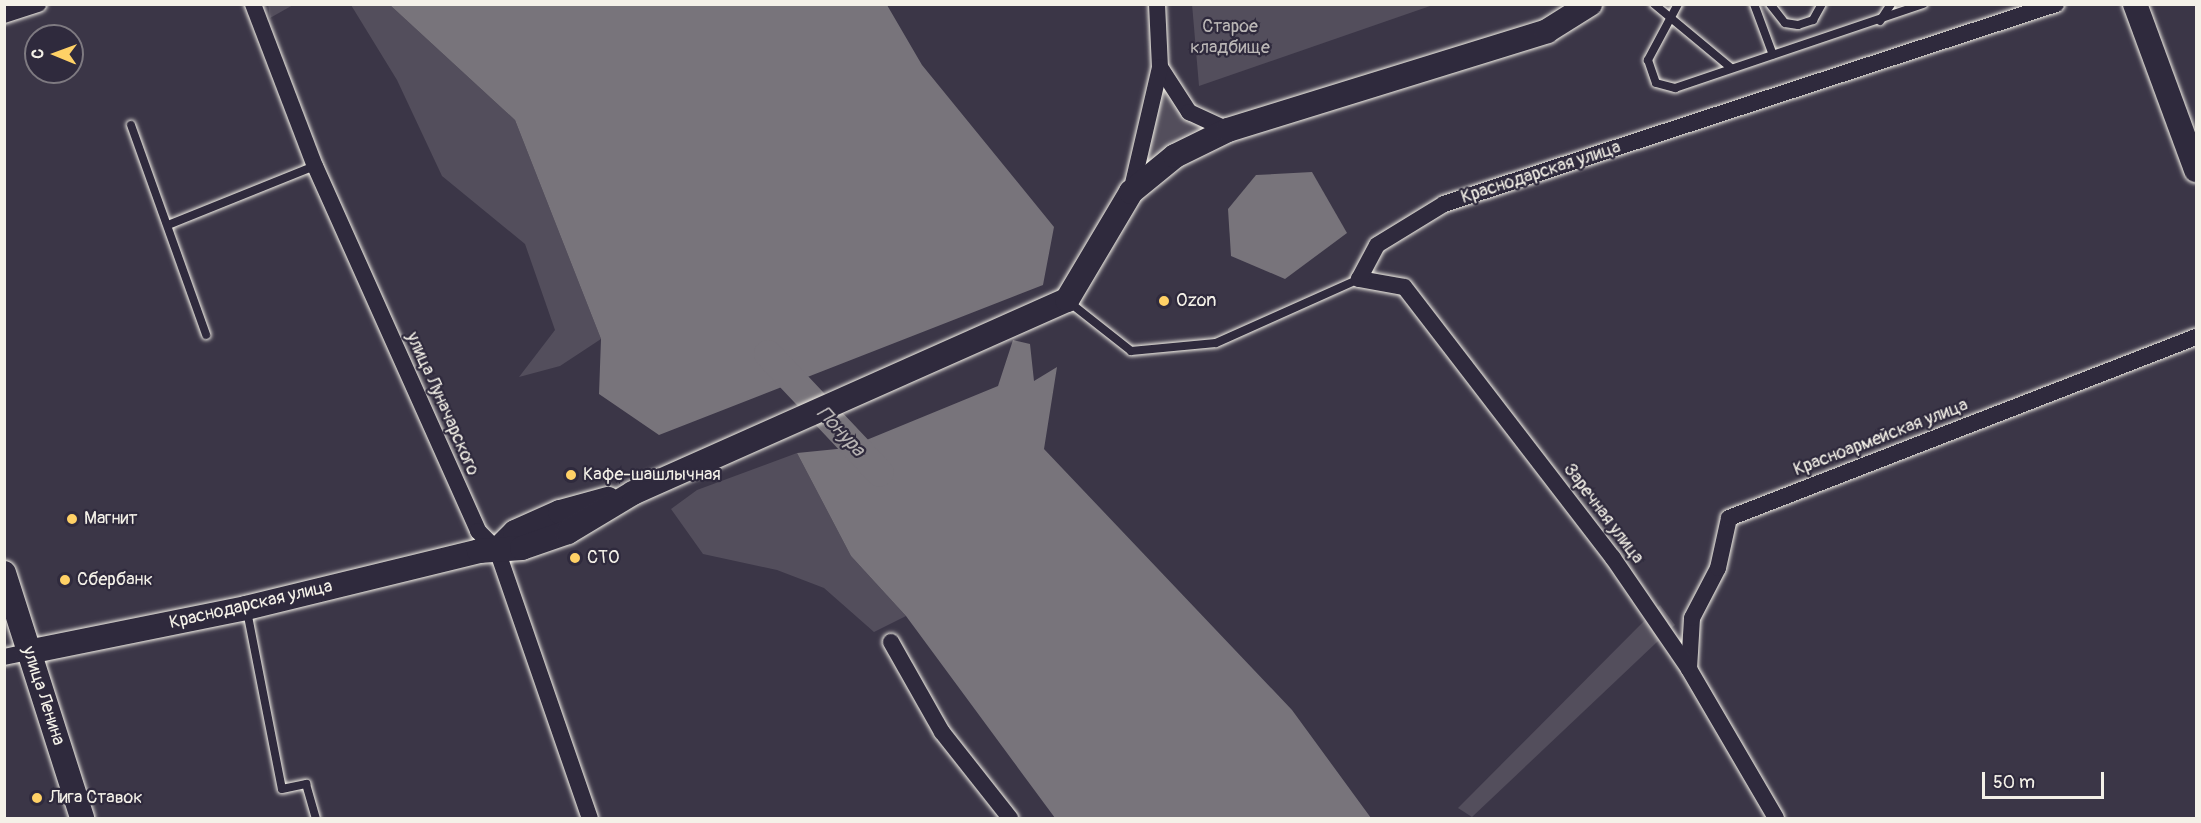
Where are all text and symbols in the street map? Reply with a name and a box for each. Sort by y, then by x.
park label: Старое кладбище [1190,17,1270,60]
north arrow [24,24,84,84]
text: С [28,49,48,59]
street label: Краснодарская улица [1458,137,1624,209]
place label: Ozon [1176,290,1216,312]
marker: Ozon [1157,294,1171,308]
street label: улица Луначарского [401,329,483,479]
street label: Красноармейская улица [1791,395,1971,481]
water label: Понура [812,401,870,461]
street label: Заречная улица [1558,460,1648,568]
place label: Кафе-шашлычная [583,464,721,486]
marker: Кафе-шашлычная [564,468,578,482]
place label: Магнит [84,508,137,530]
marker: Магнит [65,512,79,526]
place label: СТО [587,547,620,569]
marker: СТО [568,551,582,565]
place label: Сбербанк [77,569,153,591]
marker: Сбербанк [58,573,72,587]
street label: Краснодарская улица [167,576,335,634]
street label: улица Ленина [17,644,69,748]
scale bar [1985,760,2106,798]
text: 50 m [1993,771,2035,794]
place label: Лига Ставок [49,787,143,809]
marker: Лига Ставок [30,791,44,805]

